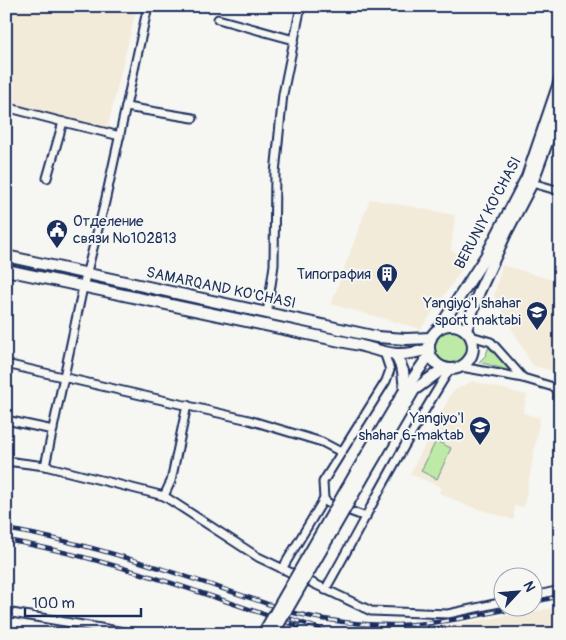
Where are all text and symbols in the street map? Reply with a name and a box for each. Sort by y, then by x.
street label: BERUNIY KO'CHASI [450,154,526,272]
place label: Отделение связи №102813 [73,212,177,248]
public building icon: Отделение связи №102813 [45,218,69,249]
building icon: Типография [375,262,399,293]
street label: SAMARQAND KO'CHASI [144,263,298,313]
place label: Типография [297,265,371,284]
place label: Yangiyo'l shahar sport maktabi [422,294,522,330]
school or university icon: Yangiyo'l shahar sport maktabi [525,300,549,331]
place label: Yangiyo'l shahar 6-maktab [359,409,464,445]
school or university icon: Yangiyo'l shahar 6-maktab [468,415,492,446]
north arrow [494,568,544,618]
text: N [520,579,539,595]
scale bar [25,585,141,617]
text: 100 m [32,594,75,613]

